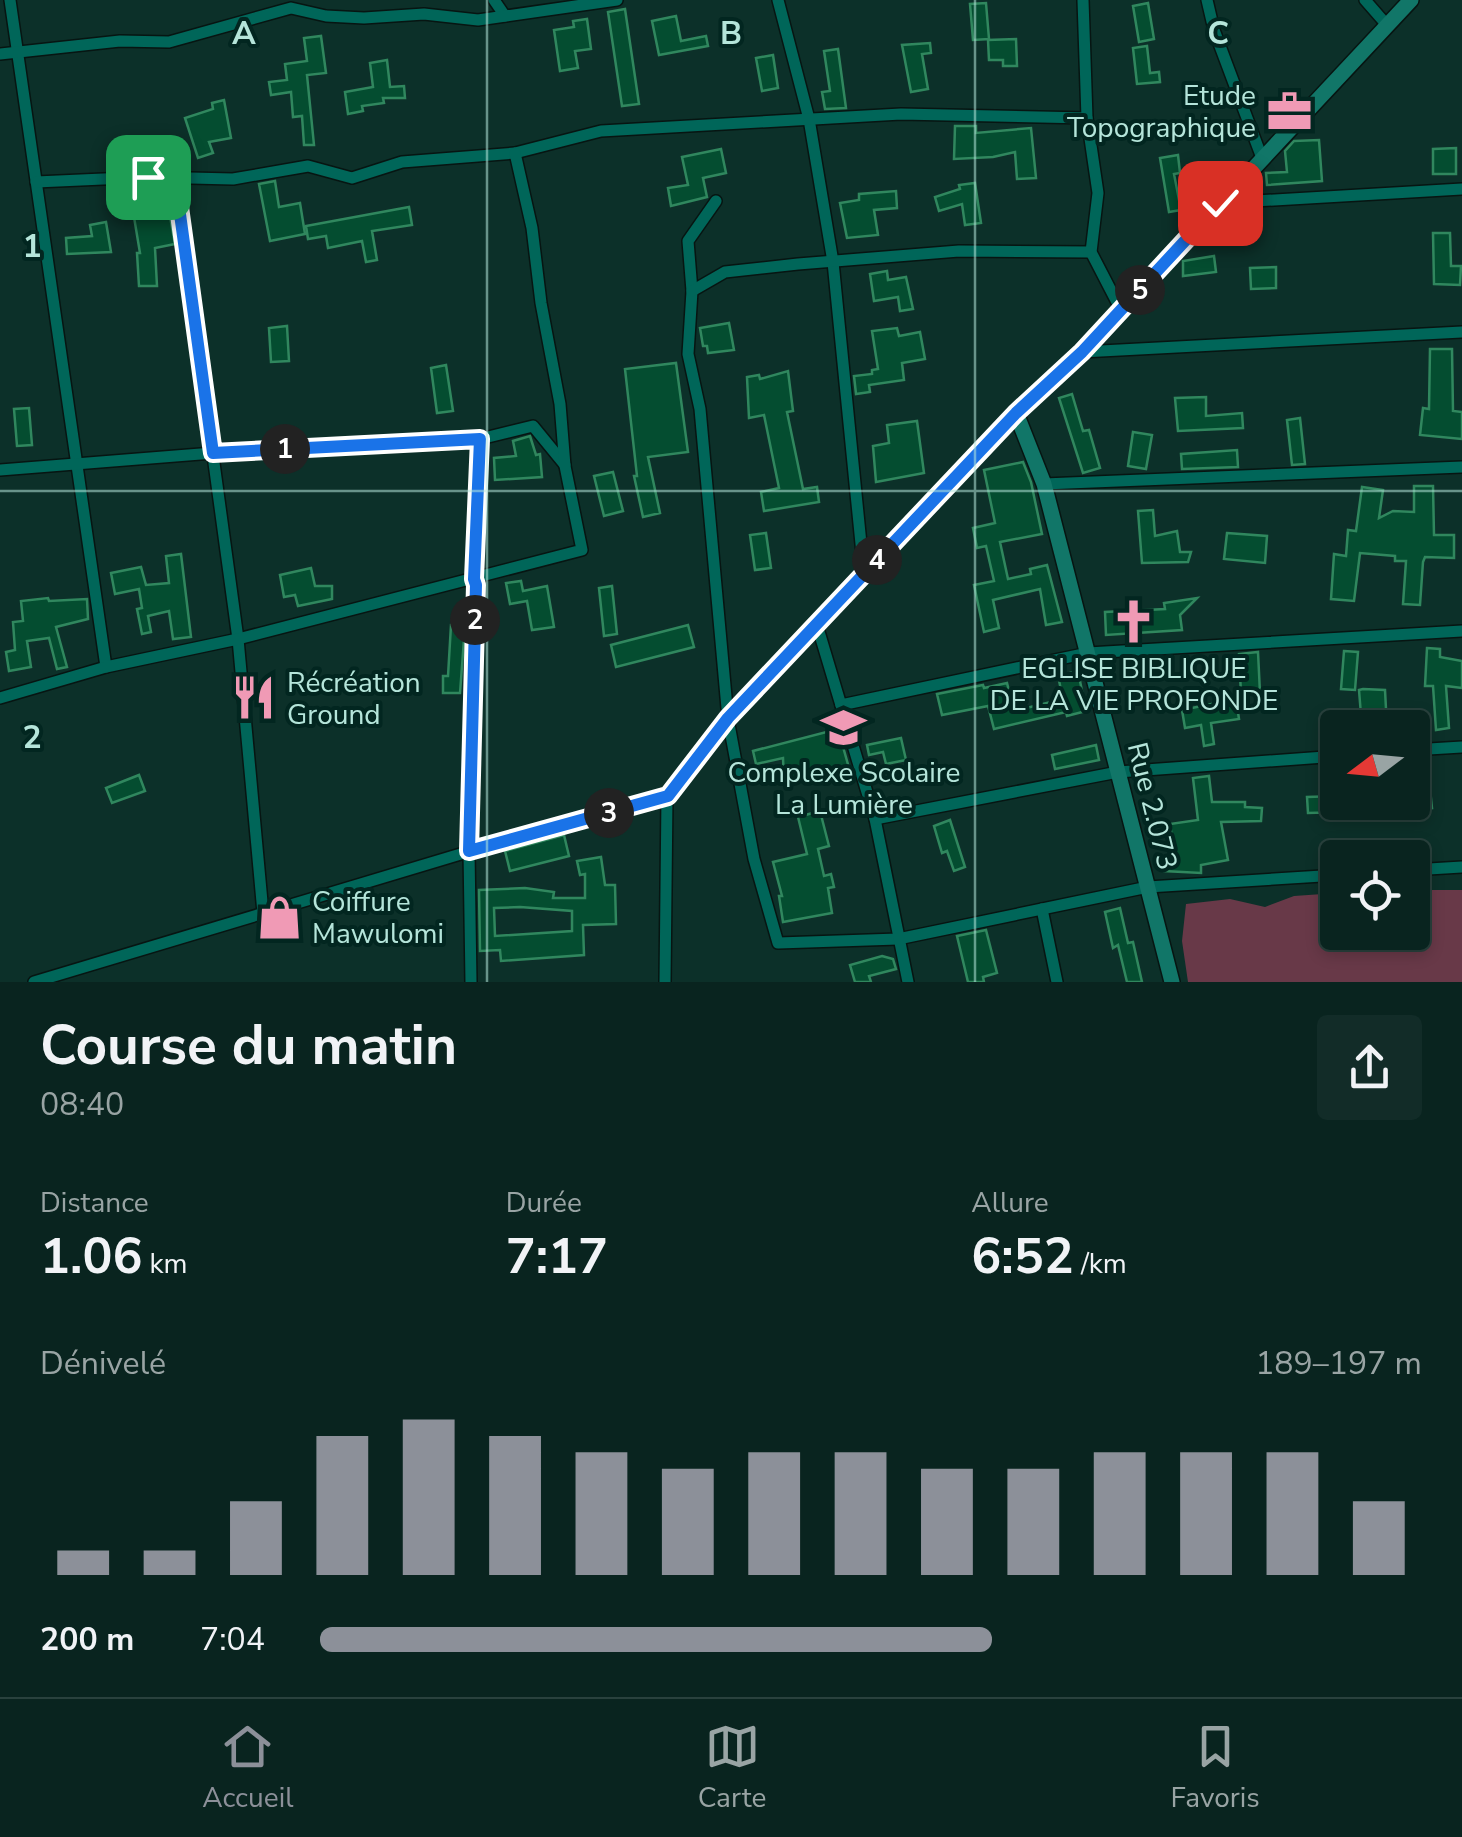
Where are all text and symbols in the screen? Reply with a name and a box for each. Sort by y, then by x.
text: A [232,12,256,55]
text: B [720,12,742,55]
text: C [1207,12,1229,55]
place label: Etude Topographique [1067,77,1256,147]
office icon: Etude Topographique [1265,87,1313,135]
pin [106,135,191,220]
icon: arrive [121,150,176,205]
pin [1178,161,1263,246]
icon: check [1193,176,1248,231]
text: 1 [22,225,42,268]
pin: 5 [1115,265,1165,315]
text: 5 [1132,271,1148,309]
pin: 1 [260,424,310,474]
text: 1 [277,430,293,468]
pin: 4 [852,535,902,585]
text: 4 [869,541,885,579]
pin: 2 [450,595,500,645]
church icon: EGLISE BIBLIQUE DE LA VIE PROFONDE [1110,598,1158,646]
text: 2 [467,601,483,639]
place label: EGLISE BIBLIQUE DE LA VIE PROFONDE [990,650,1278,720]
place label: Récréation Ground [287,664,421,734]
restaurant icon: Récréation Ground [230,674,278,722]
school or university icon: Complexe Scolaire La Lumière [820,703,868,751]
north arrow [1320,710,1430,820]
map controls [1320,710,1430,950]
text: 2 [22,716,42,759]
street label: Rue 2.073 [1118,739,1186,874]
place label: Complexe Scolaire La Lumière [728,754,960,824]
pin: 3 [584,788,634,838]
text: 3 [601,794,617,832]
button: locate [1320,840,1430,950]
place label: Coiffure Mawulomi [312,883,444,953]
shop icon: Coiffure Mawulomi [255,893,303,941]
text: Course du matin [40,1008,457,1083]
button: share [1317,1015,1422,1120]
text: 08:40 [40,1083,124,1126]
text: Distance [40,1184,149,1222]
text: Durée [506,1184,582,1222]
text: Allure [971,1184,1049,1222]
text: 1.06 [40,1222,142,1291]
text: 7:17 [506,1222,608,1291]
text: 6:52 [971,1222,1074,1291]
text: km [142,1245,188,1283]
text: /km [1074,1245,1127,1283]
text: Dénivelé [40,1342,166,1385]
text: 189–197 m [1255,1342,1422,1385]
text: 200 m [40,1618,134,1661]
text: 7:04 [200,1618,265,1661]
tab: Accueil [202,1719,293,1817]
tab: Carte [698,1719,766,1817]
tab: Favoris [1171,1719,1260,1817]

